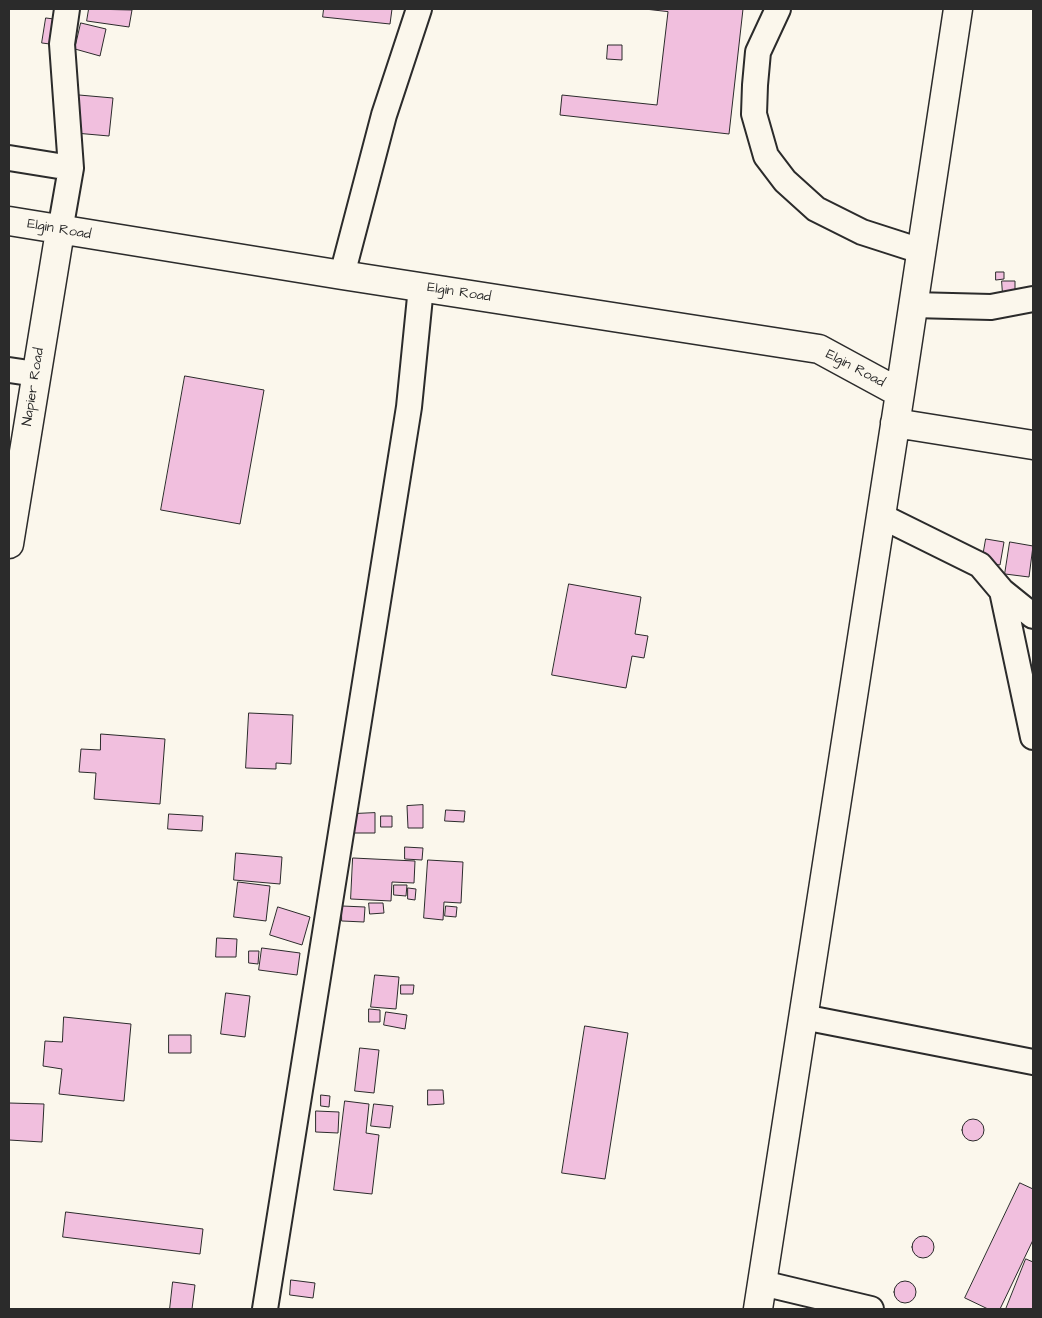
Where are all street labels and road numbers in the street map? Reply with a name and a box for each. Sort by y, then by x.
street label: Elgin Road [26,216,92,244]
street label: Elgin Road [426,280,492,306]
street label: Elgin Road [823,346,887,392]
street label: Napier Road [20,347,48,427]

